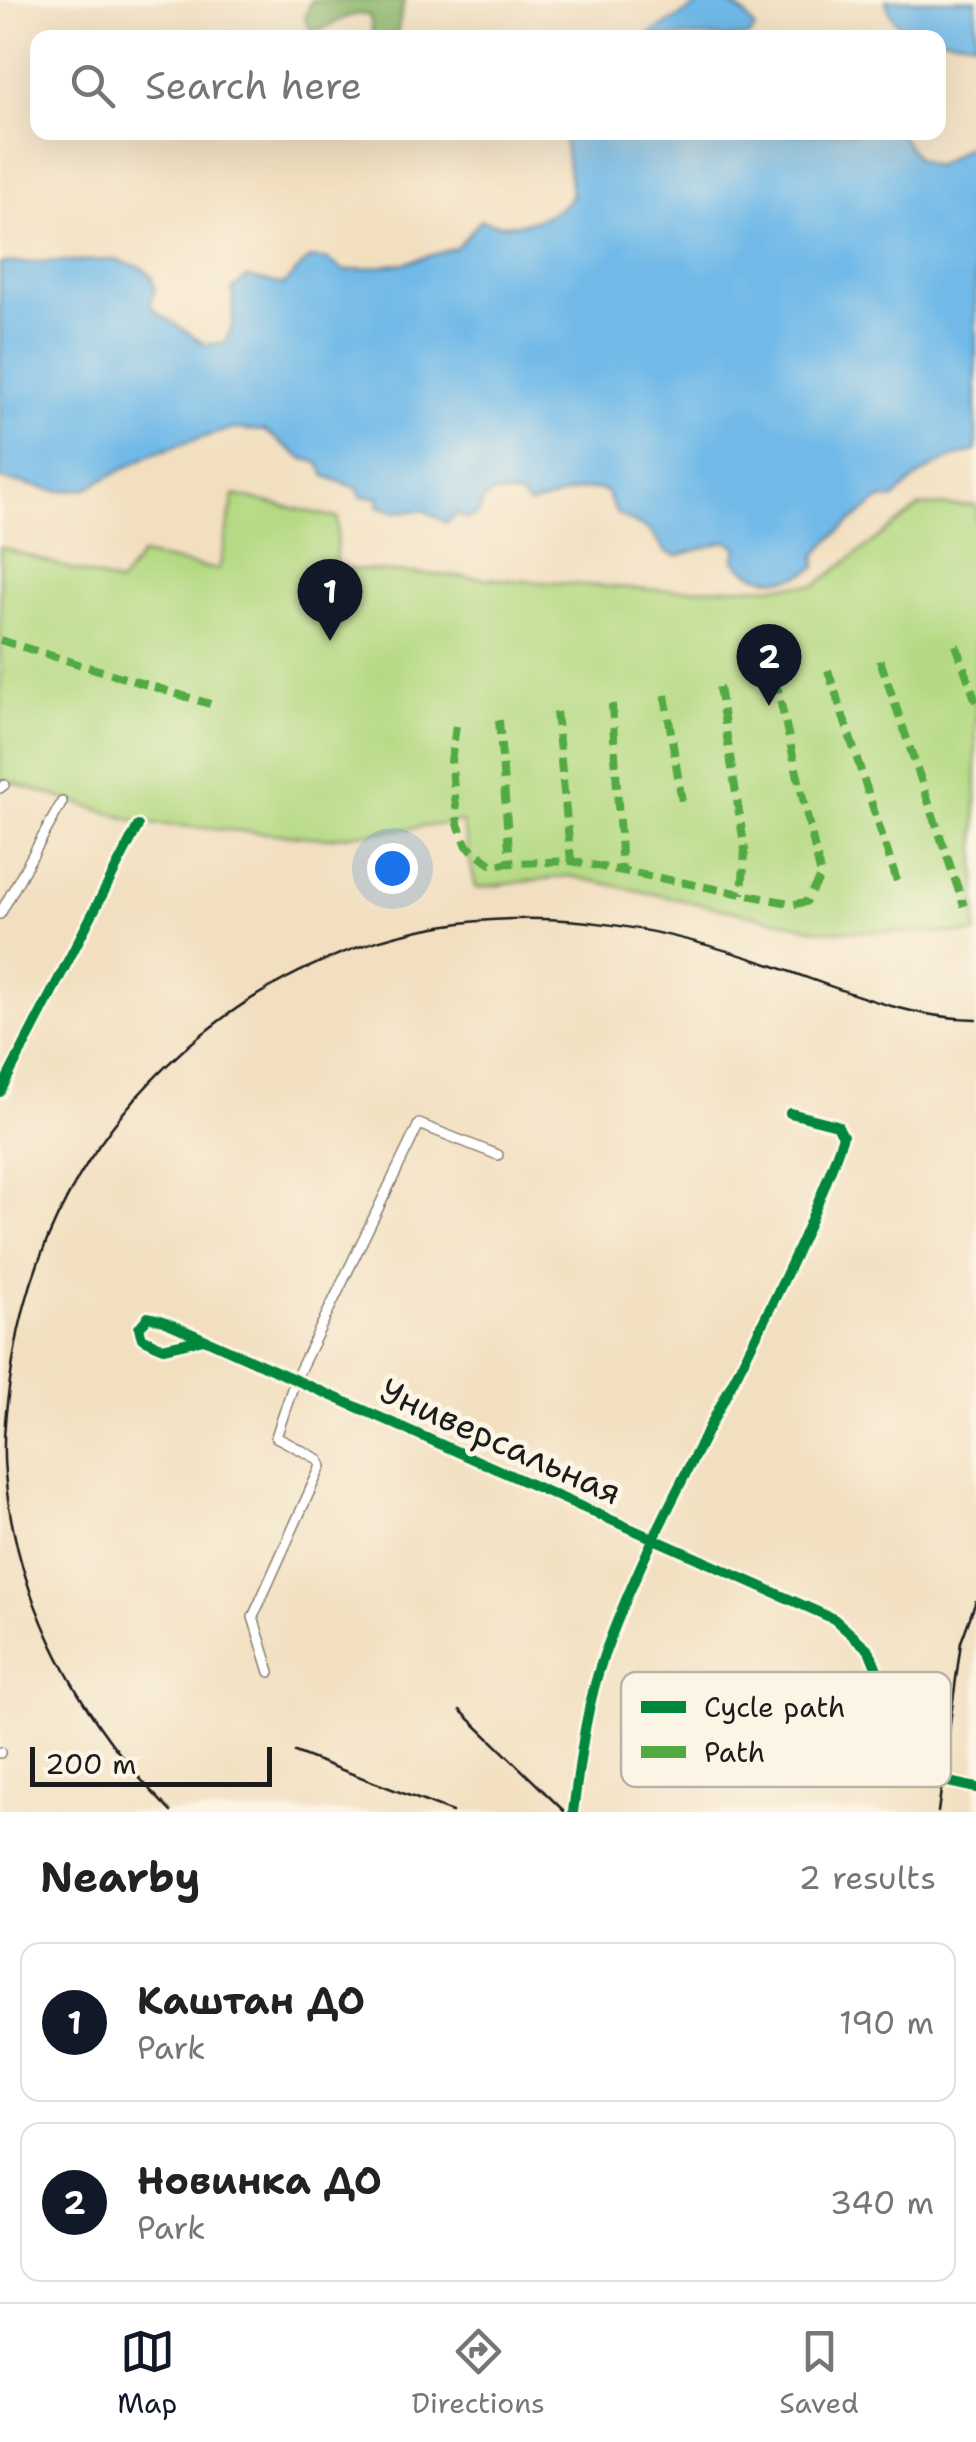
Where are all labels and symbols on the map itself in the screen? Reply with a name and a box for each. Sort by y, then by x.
pin: 1 [298,558,362,641]
pin: 2 [736,624,802,706]
your location [367,843,418,894]
street label: Универсальная [373,1367,629,1515]
legend [621,1672,951,1787]
text: Cycle path [704,1688,846,1726]
text: Path [704,1733,765,1771]
scale bar [30,1742,272,1786]

